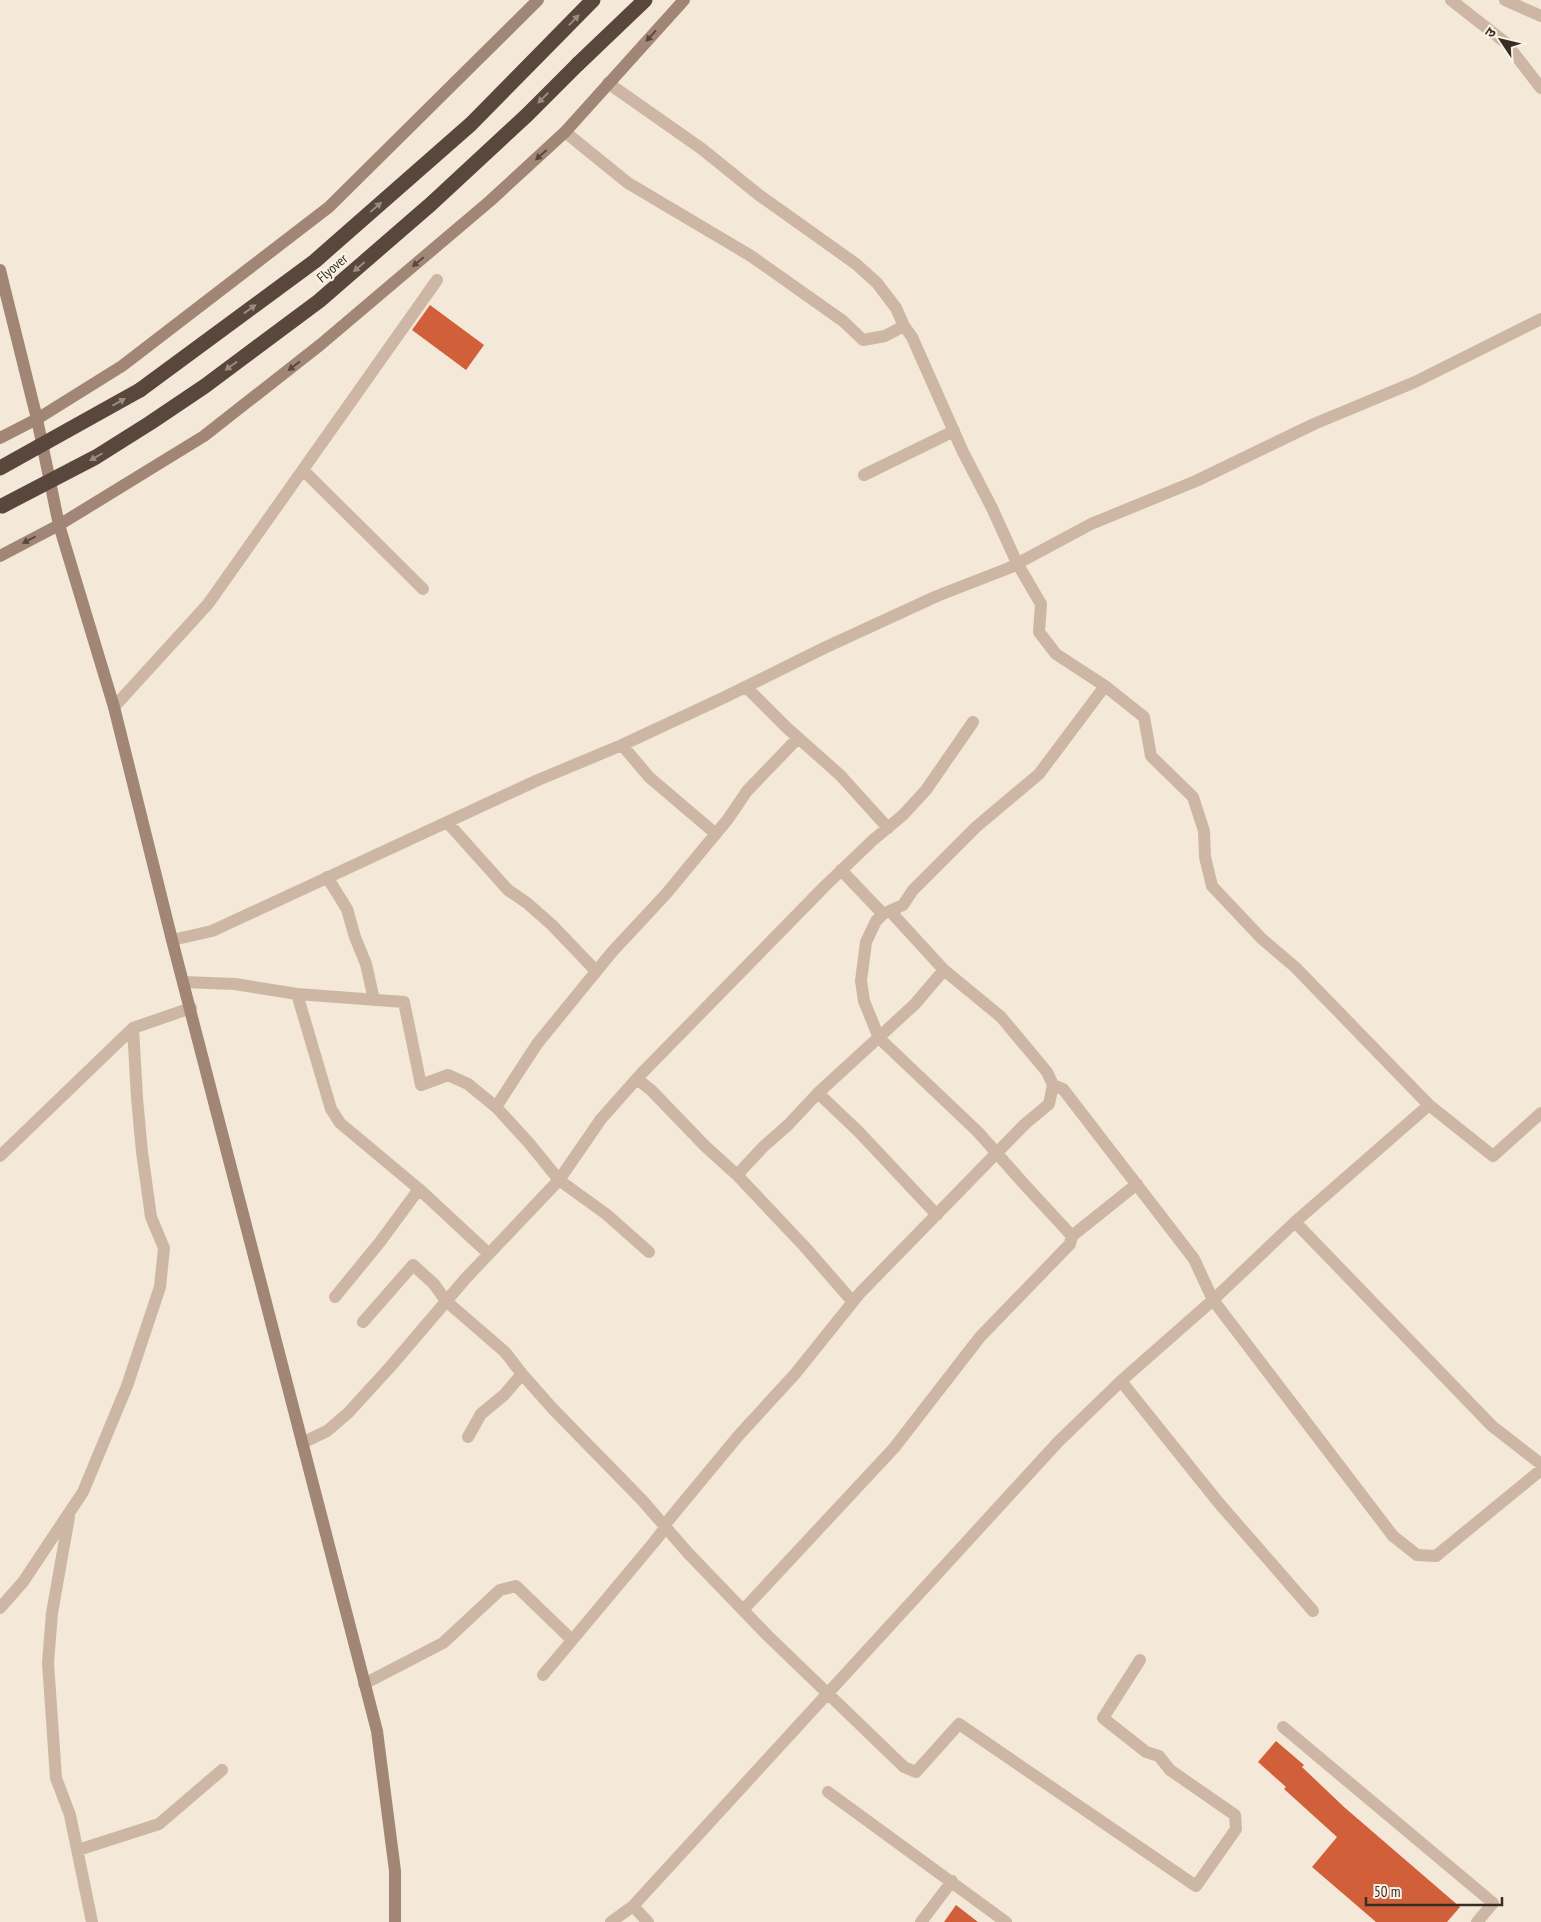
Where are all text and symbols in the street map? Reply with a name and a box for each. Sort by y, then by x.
one-way arrow [568,14,580,26]
north arrow [1476,15,1526,65]
text: उ [1481,23,1501,41]
one-way arrow [645,30,657,42]
one-way arrow [538,92,550,104]
one-way arrow [535,149,547,161]
one-way arrow [370,202,383,213]
street label: Flyover [313,250,351,286]
one-way arrow [412,256,425,267]
one-way arrow [353,261,365,273]
one-way arrow [243,304,257,314]
one-way arrow [225,361,238,372]
one-way arrow [287,361,300,371]
one-way arrow [112,398,127,406]
one-way arrow [89,452,102,461]
one-way arrow [22,536,37,544]
scale bar [1366,1874,1502,1906]
text: 50 m [1374,1882,1400,1901]

